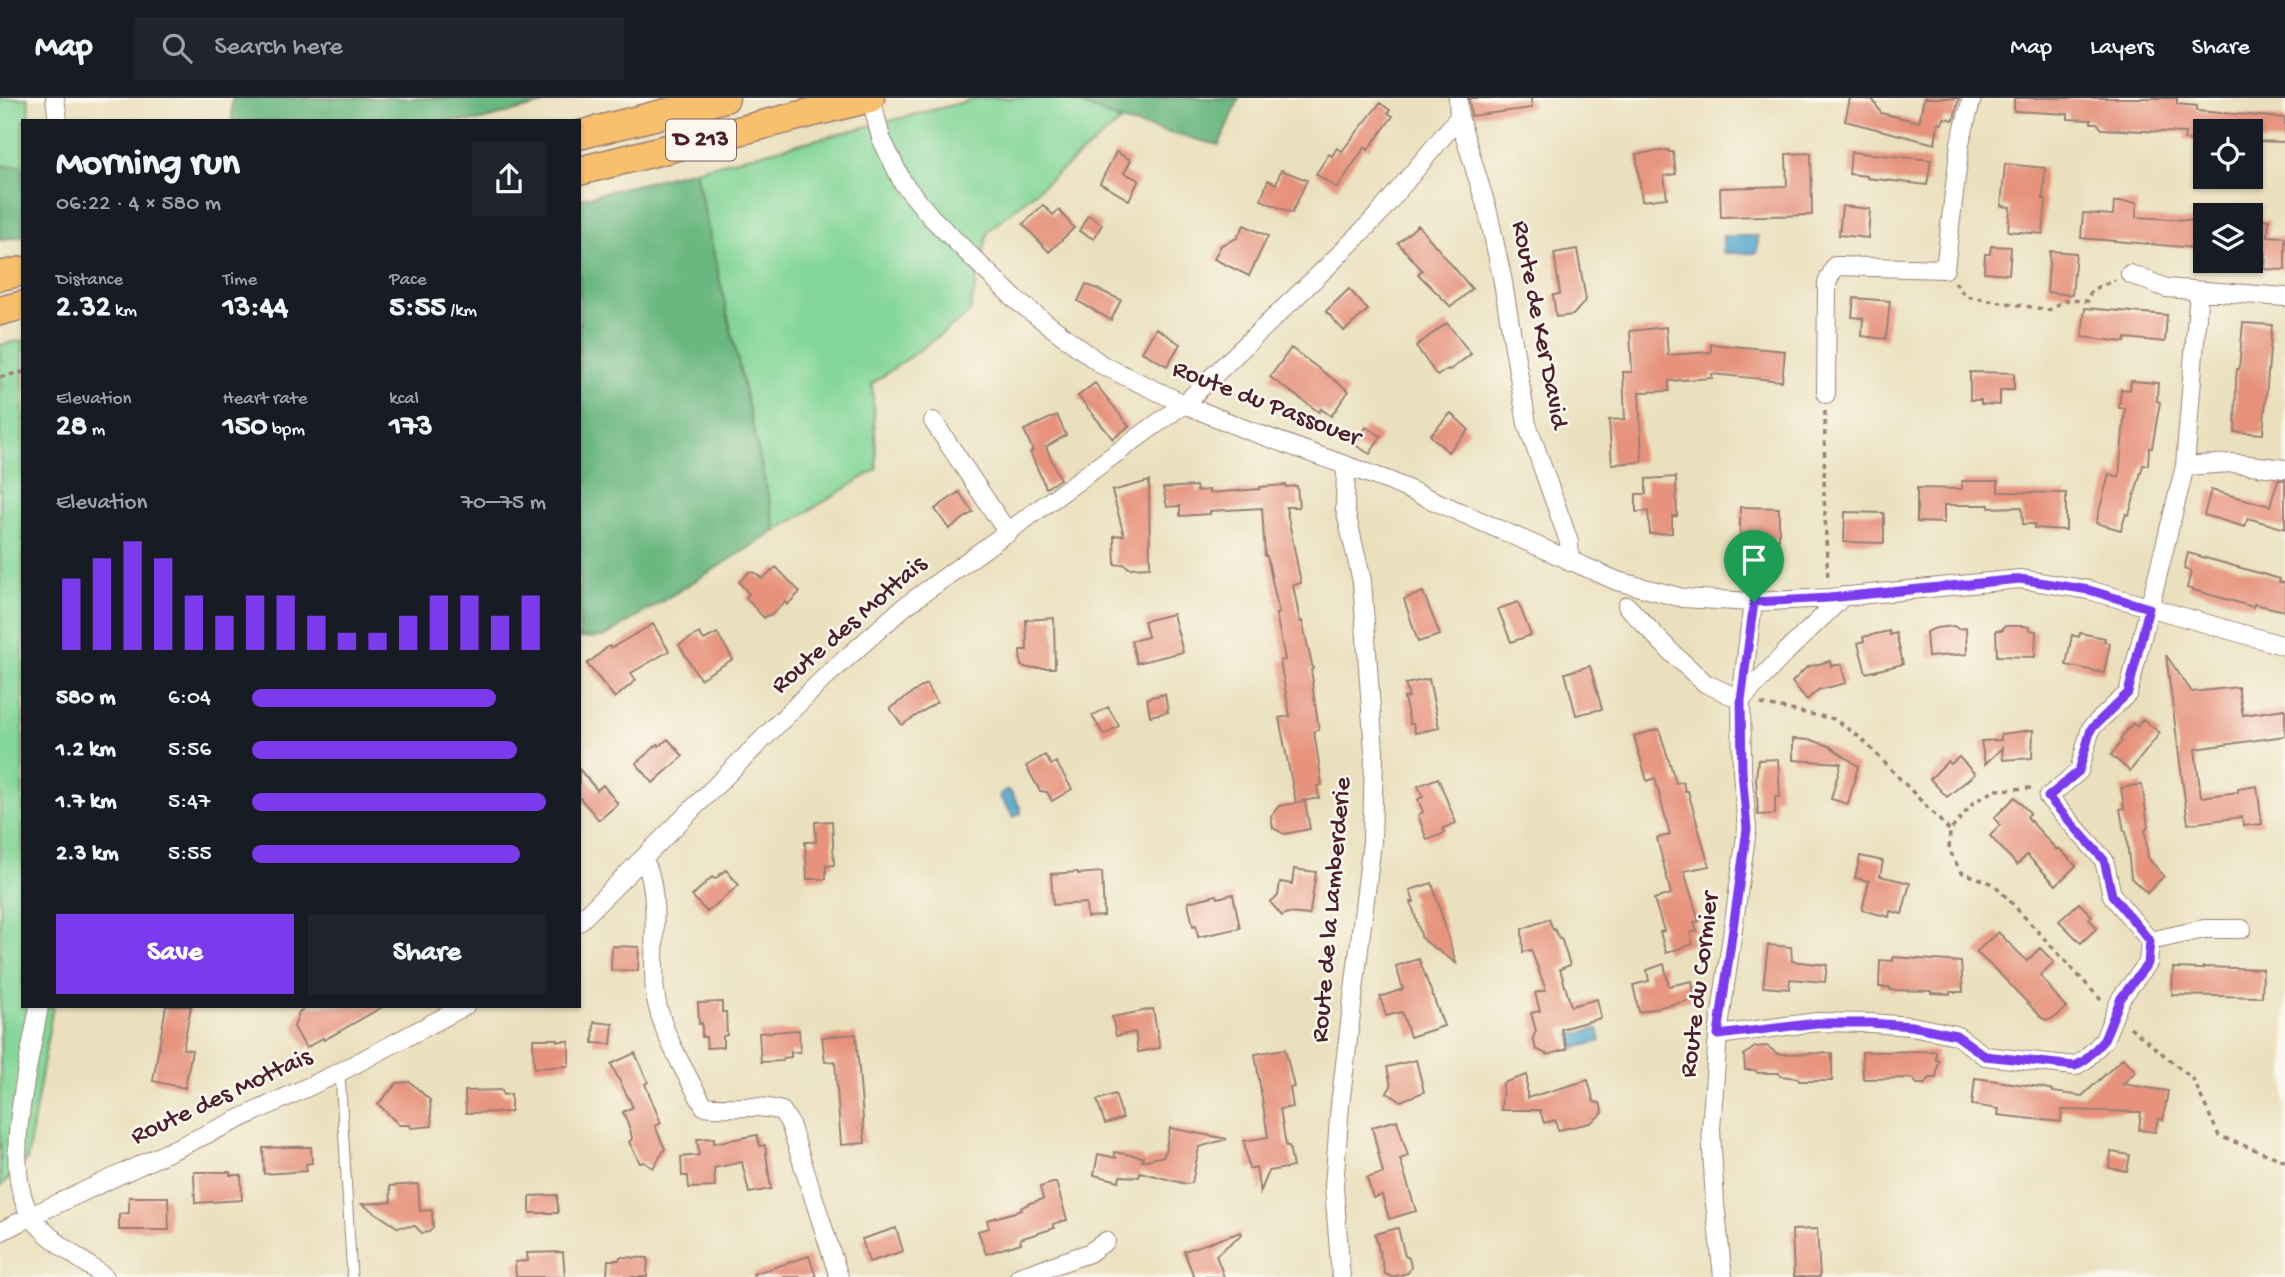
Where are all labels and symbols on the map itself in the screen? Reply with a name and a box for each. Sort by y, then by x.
road number: D 213 [666,120,736,160]
street label: Route de Ker David [1503,218,1574,433]
street label: Route du Passouer [1167,355,1367,456]
pin [1724,530,1784,602]
street label: Route des Mottais [766,549,935,702]
street label: Route de la Lamberderie [1306,775,1360,1044]
street label: Route du Cormier [1674,888,1728,1079]
street label: Route des Mottais [126,1042,319,1154]

